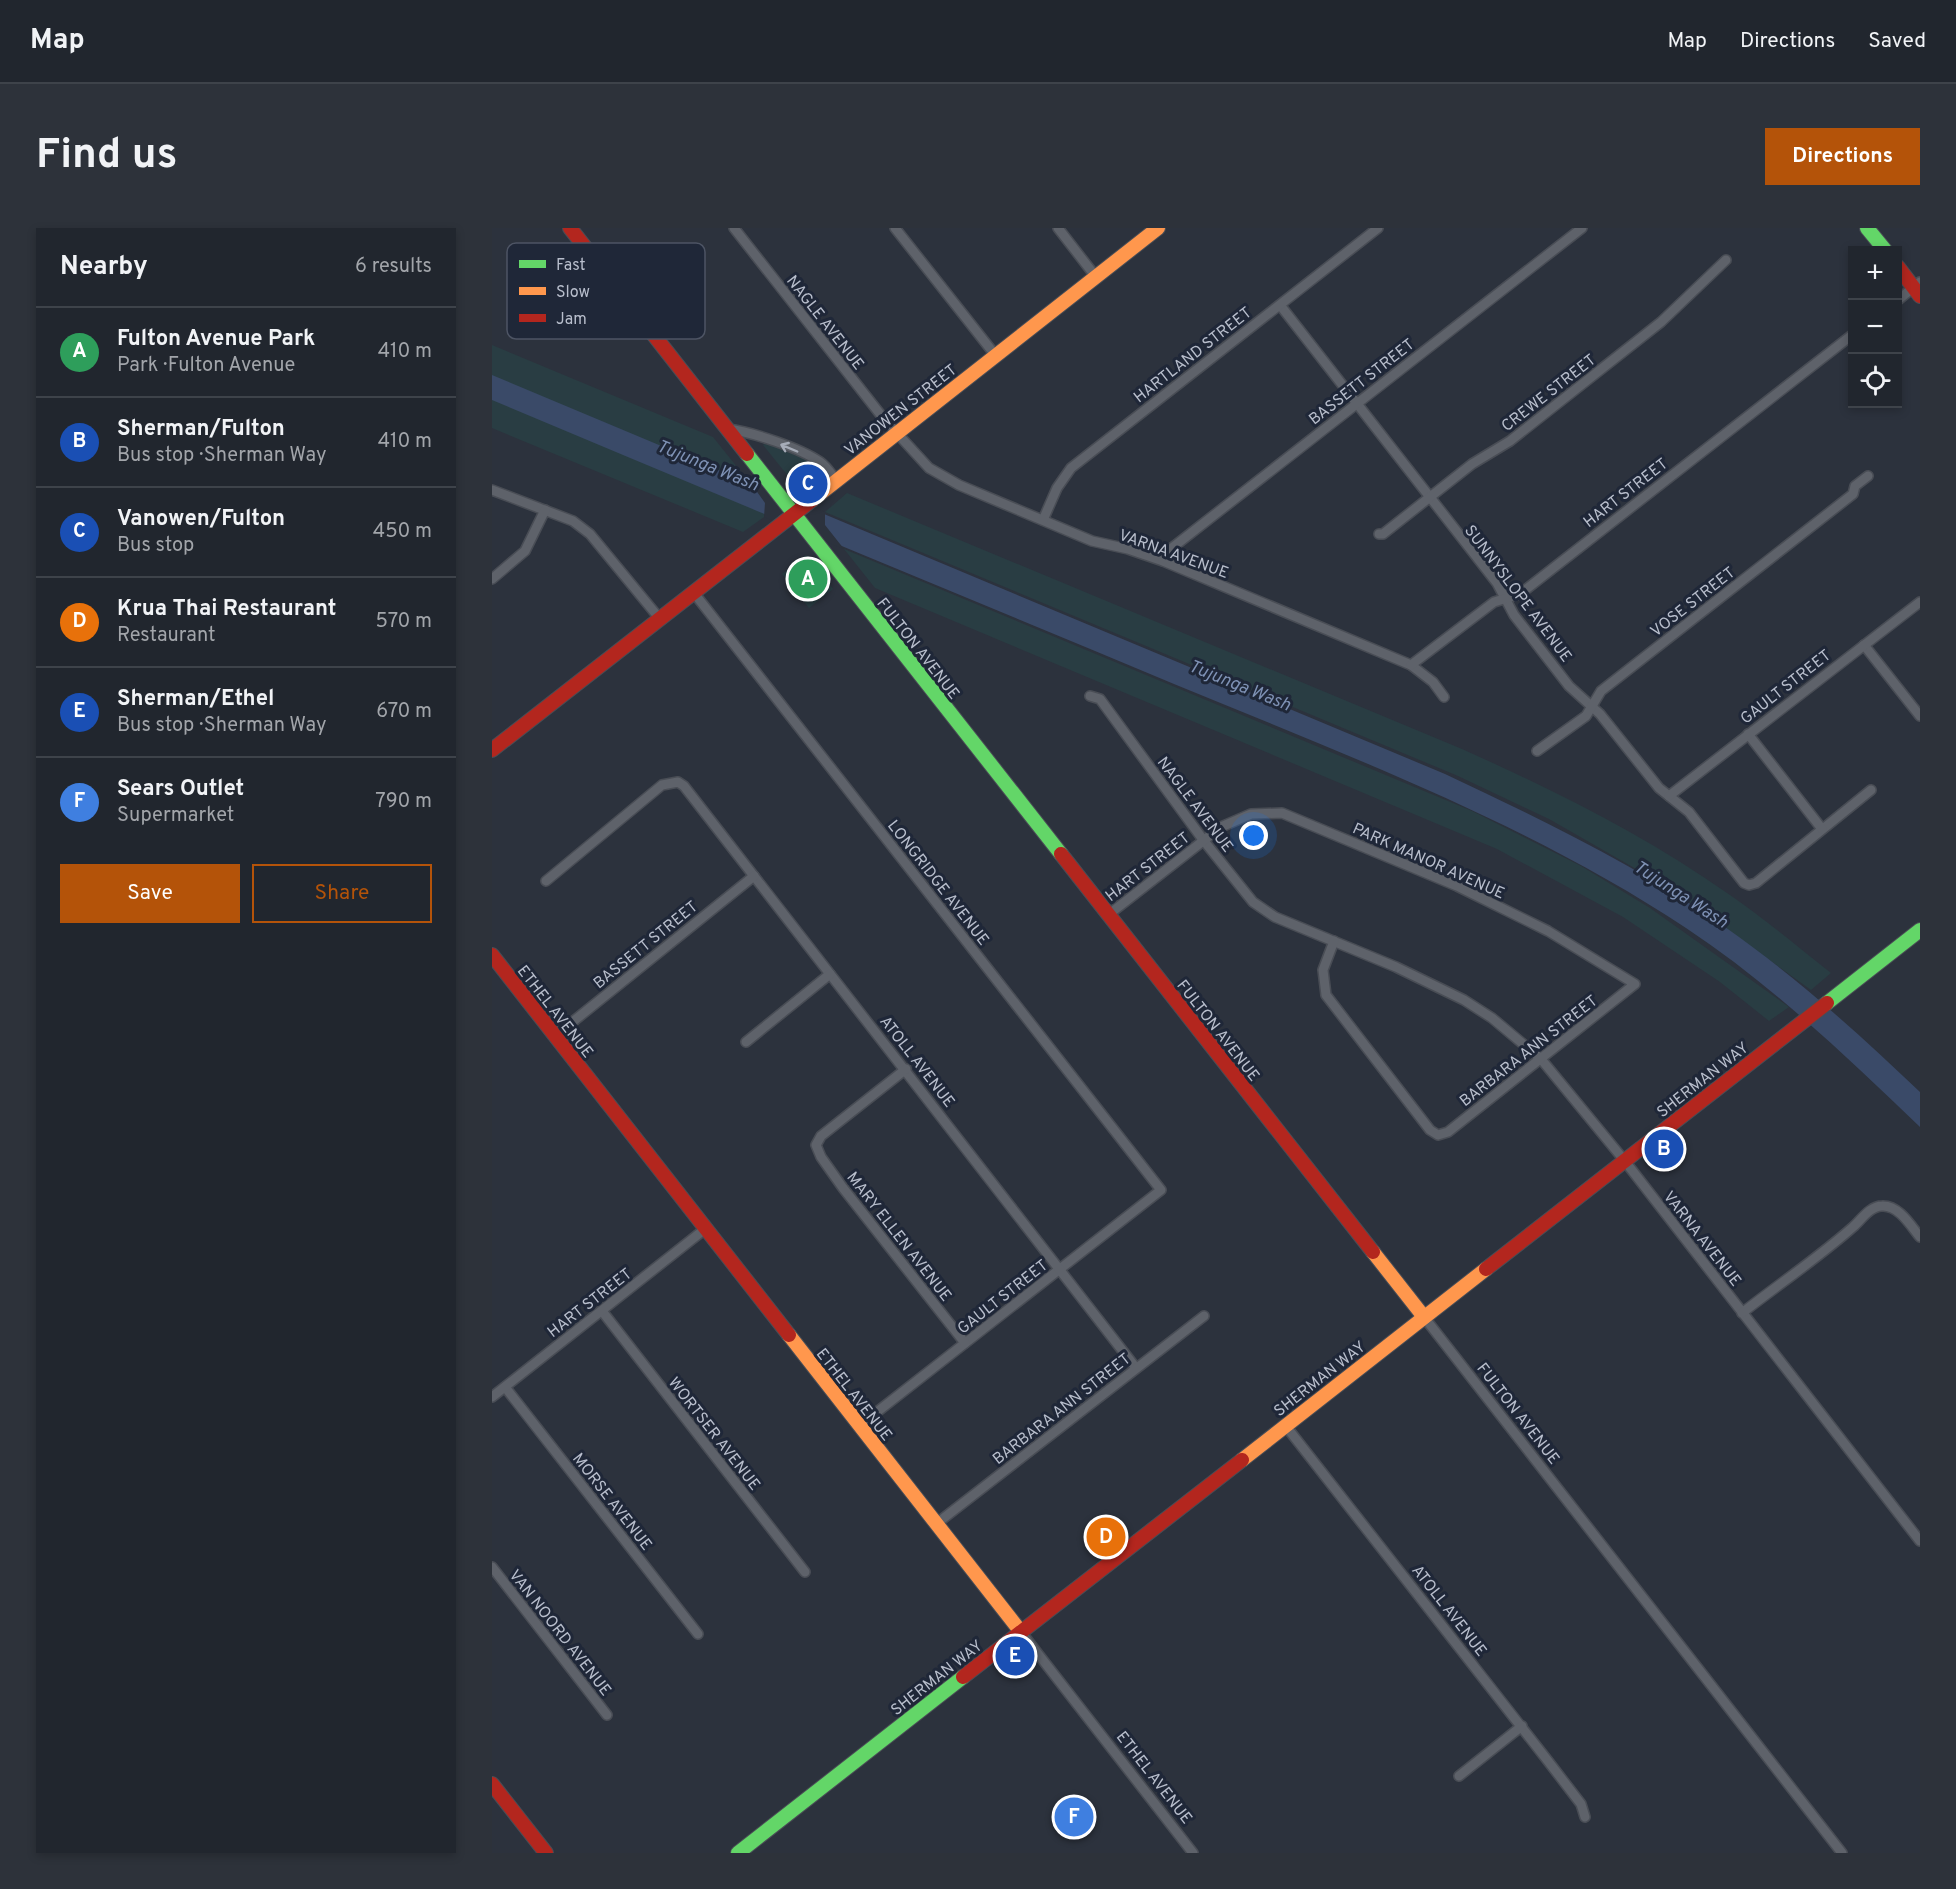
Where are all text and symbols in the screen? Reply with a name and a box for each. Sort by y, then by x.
text: Map [30,23,85,59]
text: Map [1667,28,1707,55]
text: Directions [1740,28,1835,55]
text: Saved [1868,28,1926,55]
button: Directions [1765,128,1920,185]
text: Find us [36,130,177,183]
legend [507,243,705,339]
map controls [1848,246,1902,408]
button: + [1848,246,1902,300]
text: Nearby [60,251,148,284]
text: 6 results [355,254,432,280]
text: Fast [556,256,586,276]
street label: NAGLE AVENUE [781,272,868,375]
text: Slow [556,283,590,303]
button: − [1848,300,1902,354]
street label: HARTLAND STREET [1130,303,1256,408]
text: Jam [556,310,587,330]
text: Fulton Avenue Park [117,326,315,353]
street label: BASSETT STREET [1305,335,1419,430]
text: A [72,339,87,365]
text: 410 m [378,339,432,365]
street label: CREWE STREET [1498,350,1601,437]
text: Park · Fulton Avenue [117,353,295,379]
button: locate [1848,354,1902,408]
street label: VANOWEN STREET [841,360,962,461]
text: Sherman/Fulton [117,416,285,443]
text: B [73,429,86,455]
text: 410 m [378,429,432,455]
water label: Tujunga Wash [653,435,762,497]
one-way arrow [780,442,798,453]
text: Bus stop · Sherman Way [117,443,327,469]
street label: HART STREET [1580,454,1672,533]
pin: C [788,462,828,506]
text: Vanowen/Fulton [117,506,285,533]
text: C [73,519,86,545]
text: 450 m [373,519,432,545]
street label: SUNNYSLOPE AVENUE [1459,522,1576,667]
street label: VARNA AVENUE [1116,526,1231,584]
text: Bus stop [117,533,194,559]
pin: A [788,556,828,602]
street label: VOSE STREET [1647,563,1740,642]
street label: FULTON AVENUE [872,594,963,704]
text: Krua Thai Restaurant [117,596,336,623]
text: D [72,609,87,635]
text: 570 m [375,609,432,635]
text: Restaurant [117,623,216,649]
street label: GAULT STREET [1737,646,1836,729]
water label: Tujunga Wash [1185,655,1294,717]
text: Sherman/Ethel [117,686,274,713]
text: E [73,699,86,725]
text: 670 m [376,699,432,725]
text: Bus stop · Sherman Way [117,713,327,739]
street label: NAGLE AVENUE [1152,753,1237,857]
text: Sears Outlet [117,776,244,803]
text: F [74,789,85,815]
text: 790 m [375,789,432,815]
text: Supermarket [117,803,234,829]
street label: LONGRIDGE AVENUE [882,817,993,950]
street label: PARK MANOR AVENUE [1349,819,1507,904]
your location [1239,821,1268,850]
street label: HART STREET [1102,828,1194,907]
water label: Tujunga Wash [1629,856,1732,934]
button: Save [60,864,240,923]
button: Share [252,864,432,923]
street label: BASSETT STREET [590,897,703,994]
street label: ETHEL AVENUE [512,962,597,1063]
street label: FULTON AVENUE [1172,976,1263,1086]
street label: BARBARA ANN STREET [1456,991,1602,1112]
street label: ATOLL AVENUE [874,1012,958,1112]
street label: SHERMAN WAY [1653,1038,1753,1123]
pin: B [1644,1126,1684,1172]
street label: MARY ELLEN AVENUE [842,1168,955,1306]
street label: VARNA AVENUE [1658,1188,1745,1291]
street label: GAULT STREET [954,1256,1053,1339]
street label: HART STREET [544,1264,636,1343]
street label: SHERMAN WAY [1270,1337,1370,1422]
street label: ETHEL AVENUE [811,1345,896,1446]
street label: BARBARA ANN STREET [989,1349,1135,1470]
street label: FULTON AVENUE [1472,1359,1563,1469]
street label: WORTSER AVENUE [663,1374,764,1495]
street label: MORSE AVENUE [567,1450,656,1555]
pin: D [1086,1514,1126,1560]
street label: ATOLL AVENUE [1406,1561,1490,1661]
street label: VAN NOORD AVENUE [504,1566,615,1700]
pin: E [996,1634,1034,1678]
street label: SHERMAN WAY [887,1636,987,1721]
street label: ETHEL AVENUE [1111,1728,1196,1829]
pin: F [1054,1794,1094,1840]

